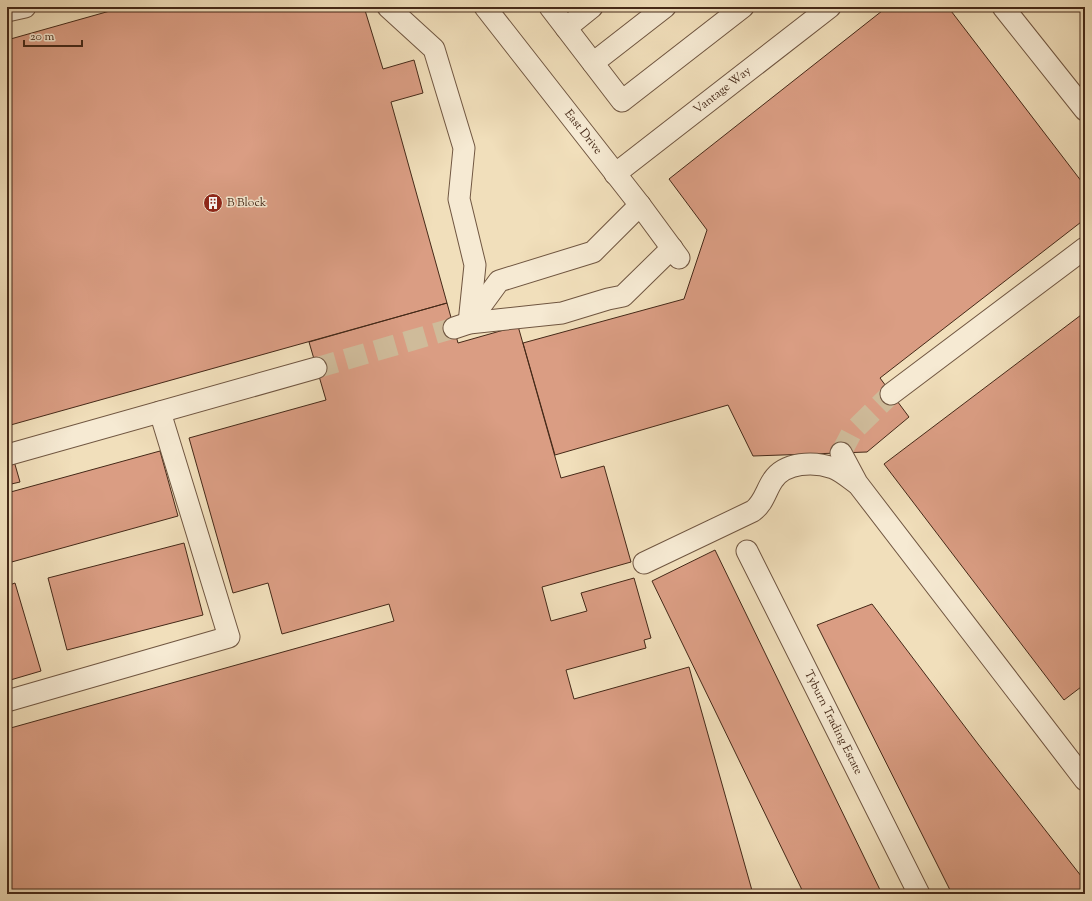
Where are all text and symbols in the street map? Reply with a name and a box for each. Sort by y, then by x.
scale bar [24,22,82,48]
text: 20 m [30,28,55,46]
street label: Vantage Way [690,62,755,119]
street label: East Drive [560,106,607,159]
building icon: B Block [202,192,224,214]
place label: B Block [227,194,267,212]
street label: Tyburn Trading Estate [799,667,867,778]

